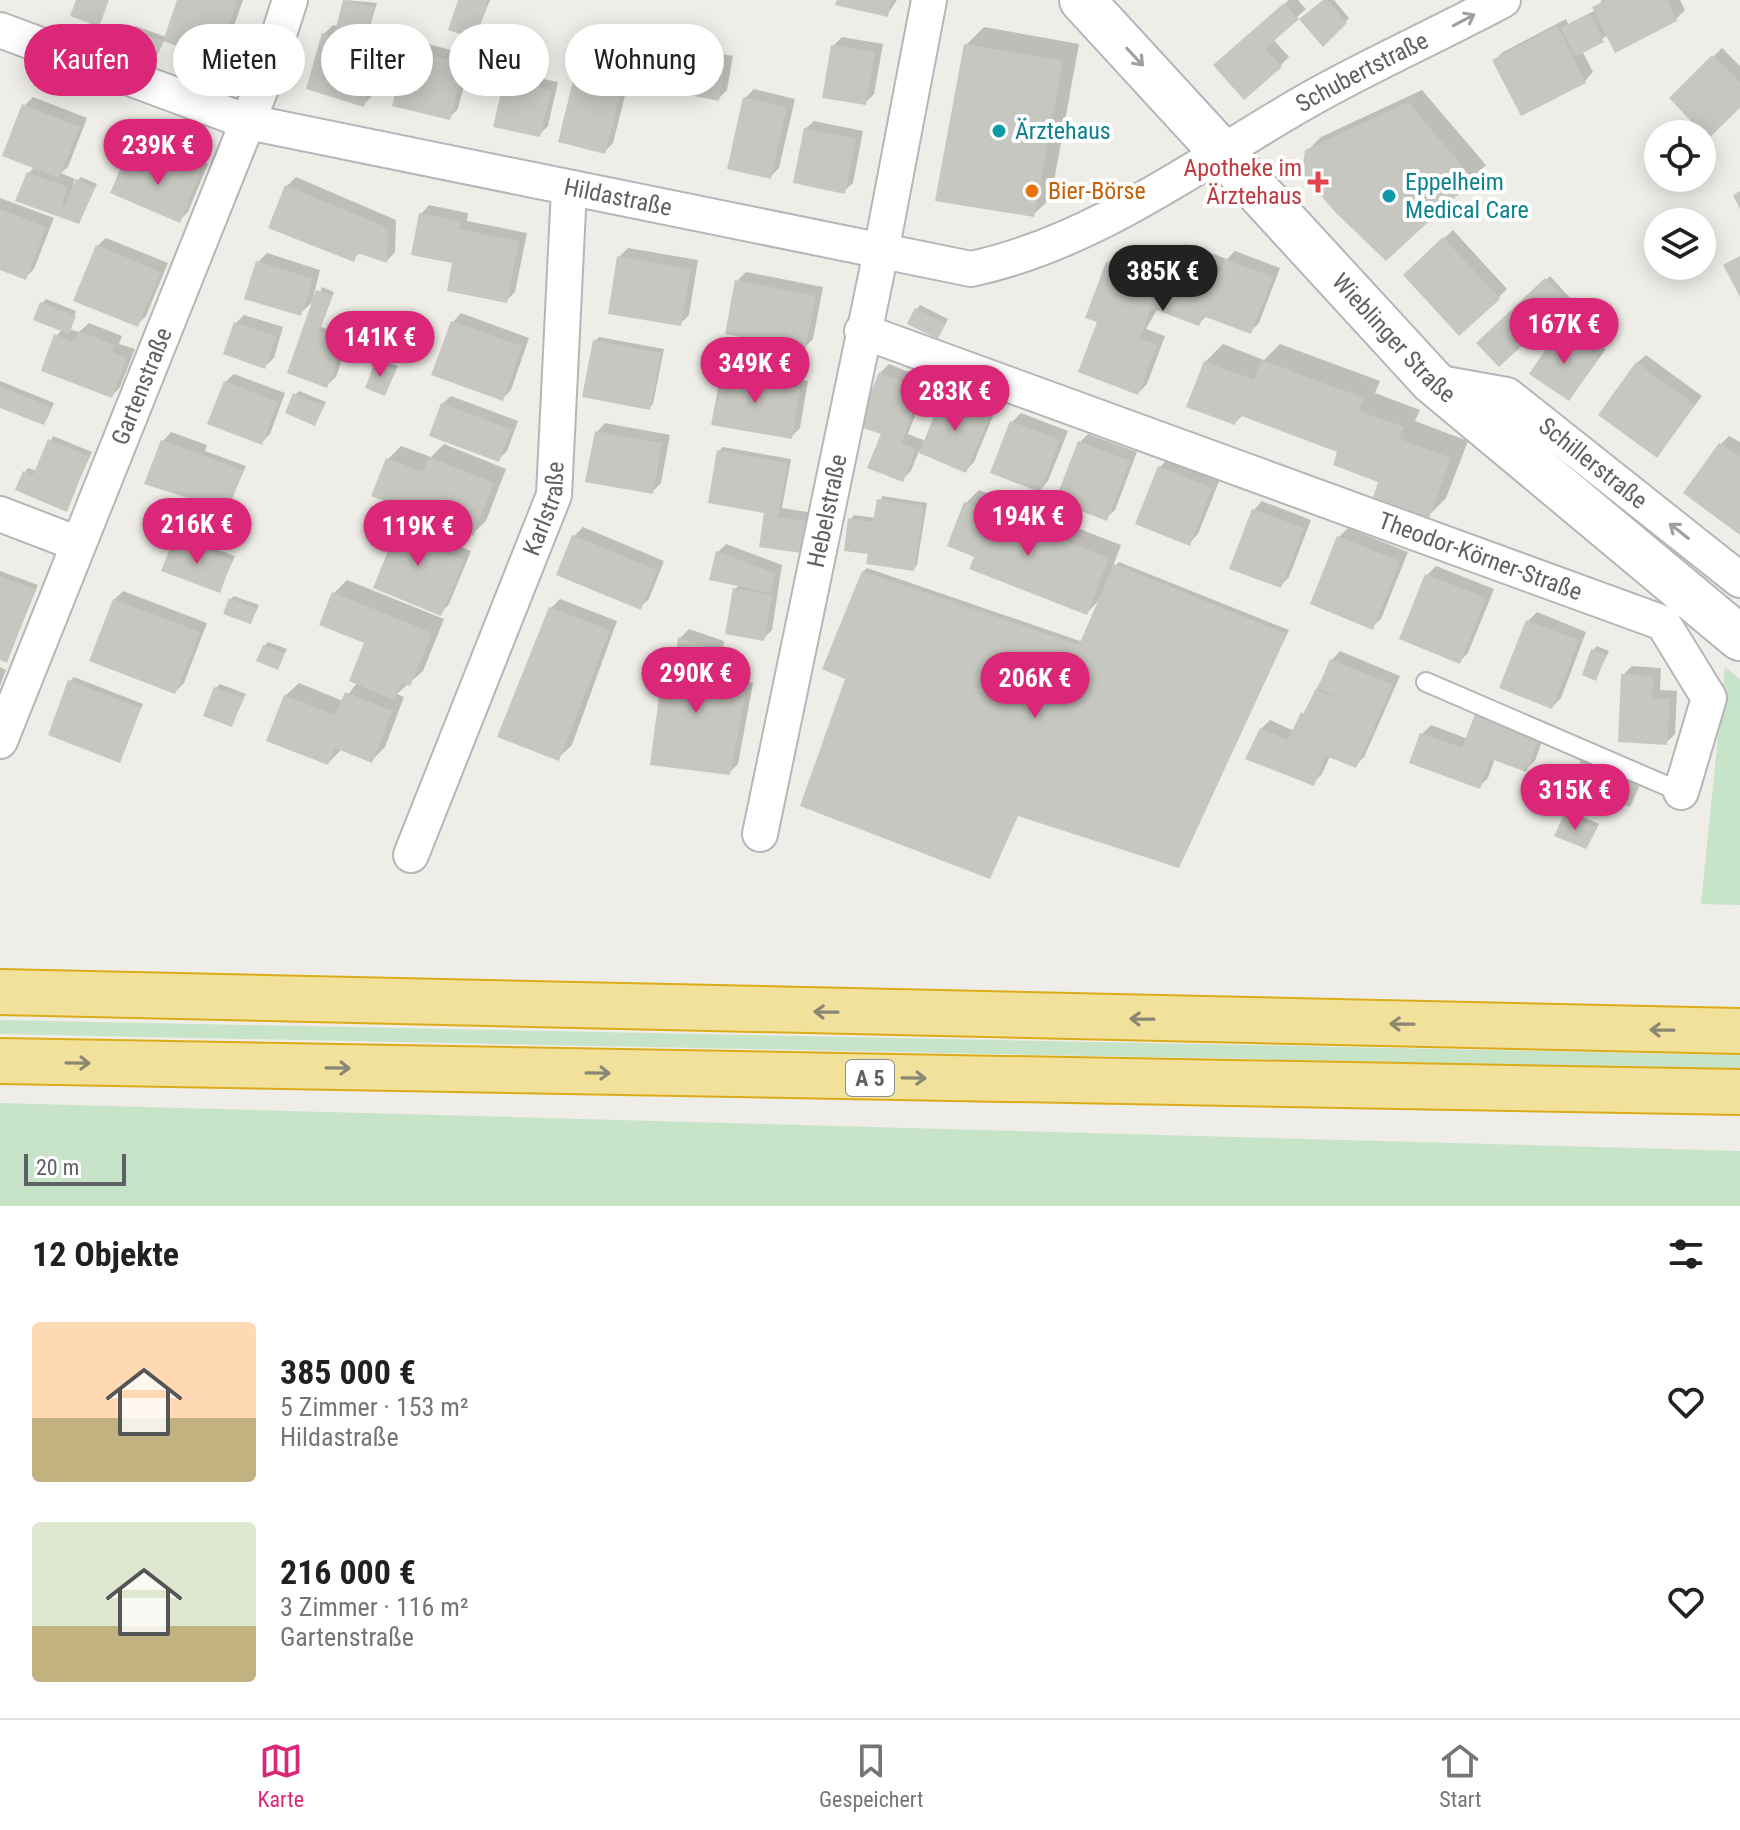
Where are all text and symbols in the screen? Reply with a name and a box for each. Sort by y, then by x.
one-way arrow [1452,12,1476,28]
chip: Kaufen [24,24,157,96]
chip: Mieten [173,24,305,96]
chip: Filter [321,24,433,96]
chip: Neu [449,24,549,96]
chip: Wohnung [565,24,724,96]
street label: Schubertstraße [1291,26,1433,118]
one-way arrow [1126,47,1145,67]
place label: Ärztehaus [1015,117,1111,145]
pin: 239K € [93,119,223,187]
map controls [1644,120,1716,280]
button: locate [1644,120,1716,192]
marker: Ärztehaus [990,122,1008,140]
text: 239K € [122,130,194,160]
place label: Apotheke im Ärztehaus [1183,154,1302,210]
place label: Eppelheim Medical Care [1405,168,1529,224]
street label: Hildastraße [561,173,674,222]
marker: Apotheke im Ärztehaus [1309,173,1327,191]
place label: Bier-Börse [1048,177,1146,205]
marker: Bier-Börse [1023,182,1041,200]
marker: Eppelheim Medical Care [1380,187,1398,205]
button: layers [1644,208,1716,280]
pin: 385K € [1098,245,1228,313]
text: 385K € [1127,256,1199,286]
street label: Wieblinger Straße [1326,268,1461,409]
pin: 167K € [1499,298,1629,366]
text: 167K € [1528,309,1600,339]
pin: 141K € [315,311,445,379]
text: 141K € [344,322,416,352]
street label: Gartenstraße [106,324,178,449]
pin: 349K € [690,337,820,405]
text: 349K € [719,348,791,378]
pin: 283K € [890,365,1020,433]
text: 283K € [919,376,991,406]
street label: Schillerstraße [1533,412,1653,515]
street label: Hebelstraße [802,452,853,570]
street label: Karlstraße [517,461,570,560]
pin: 194K € [963,490,1093,558]
pin: 216K € [132,498,262,566]
pin: 119K € [353,500,483,568]
text: 194K € [992,501,1064,531]
street label: Theodor-Körner-Straße [1375,506,1586,606]
text: 216K € [161,509,233,539]
text: 119K € [382,511,454,541]
one-way arrow [1669,523,1690,540]
pin: 290K € [631,647,761,715]
pin: 206K € [970,652,1100,720]
text: 290K € [660,658,732,688]
text: 206K € [999,663,1071,693]
pin: 315K € [1510,764,1640,832]
text: 315K € [1539,775,1611,805]
one-way arrow [813,1004,840,1019]
one-way arrow [1129,1011,1156,1027]
one-way arrow [1389,1017,1416,1032]
one-way arrow [1649,1022,1676,1037]
one-way arrow [64,1055,91,1071]
road number: A 5 [846,1060,894,1096]
one-way arrow [324,1061,351,1076]
one-way arrow [584,1065,611,1081]
one-way arrow [900,1070,927,1086]
scale bar [24,1150,126,1186]
text: 20 m [36,1155,79,1180]
icon: filters [1664,1232,1708,1276]
text: 12 Objekte [32,1234,179,1274]
text: 385 000 € [280,1352,416,1392]
icon: home [96,1354,192,1450]
icon: heart [1664,1380,1708,1424]
text: 5 Zimmer · 153 m² [280,1392,469,1422]
text: Hildastraße [280,1422,399,1452]
text: 216 000 € [280,1552,416,1592]
icon: home [96,1554,192,1650]
icon: heart [1664,1580,1708,1624]
text: 3 Zimmer · 116 m² [280,1592,469,1622]
text: Gartenstraße [280,1622,414,1652]
tab: Karte [257,1739,304,1812]
tab: Gespeichert [819,1739,923,1812]
tab: Start [1438,1739,1482,1812]

